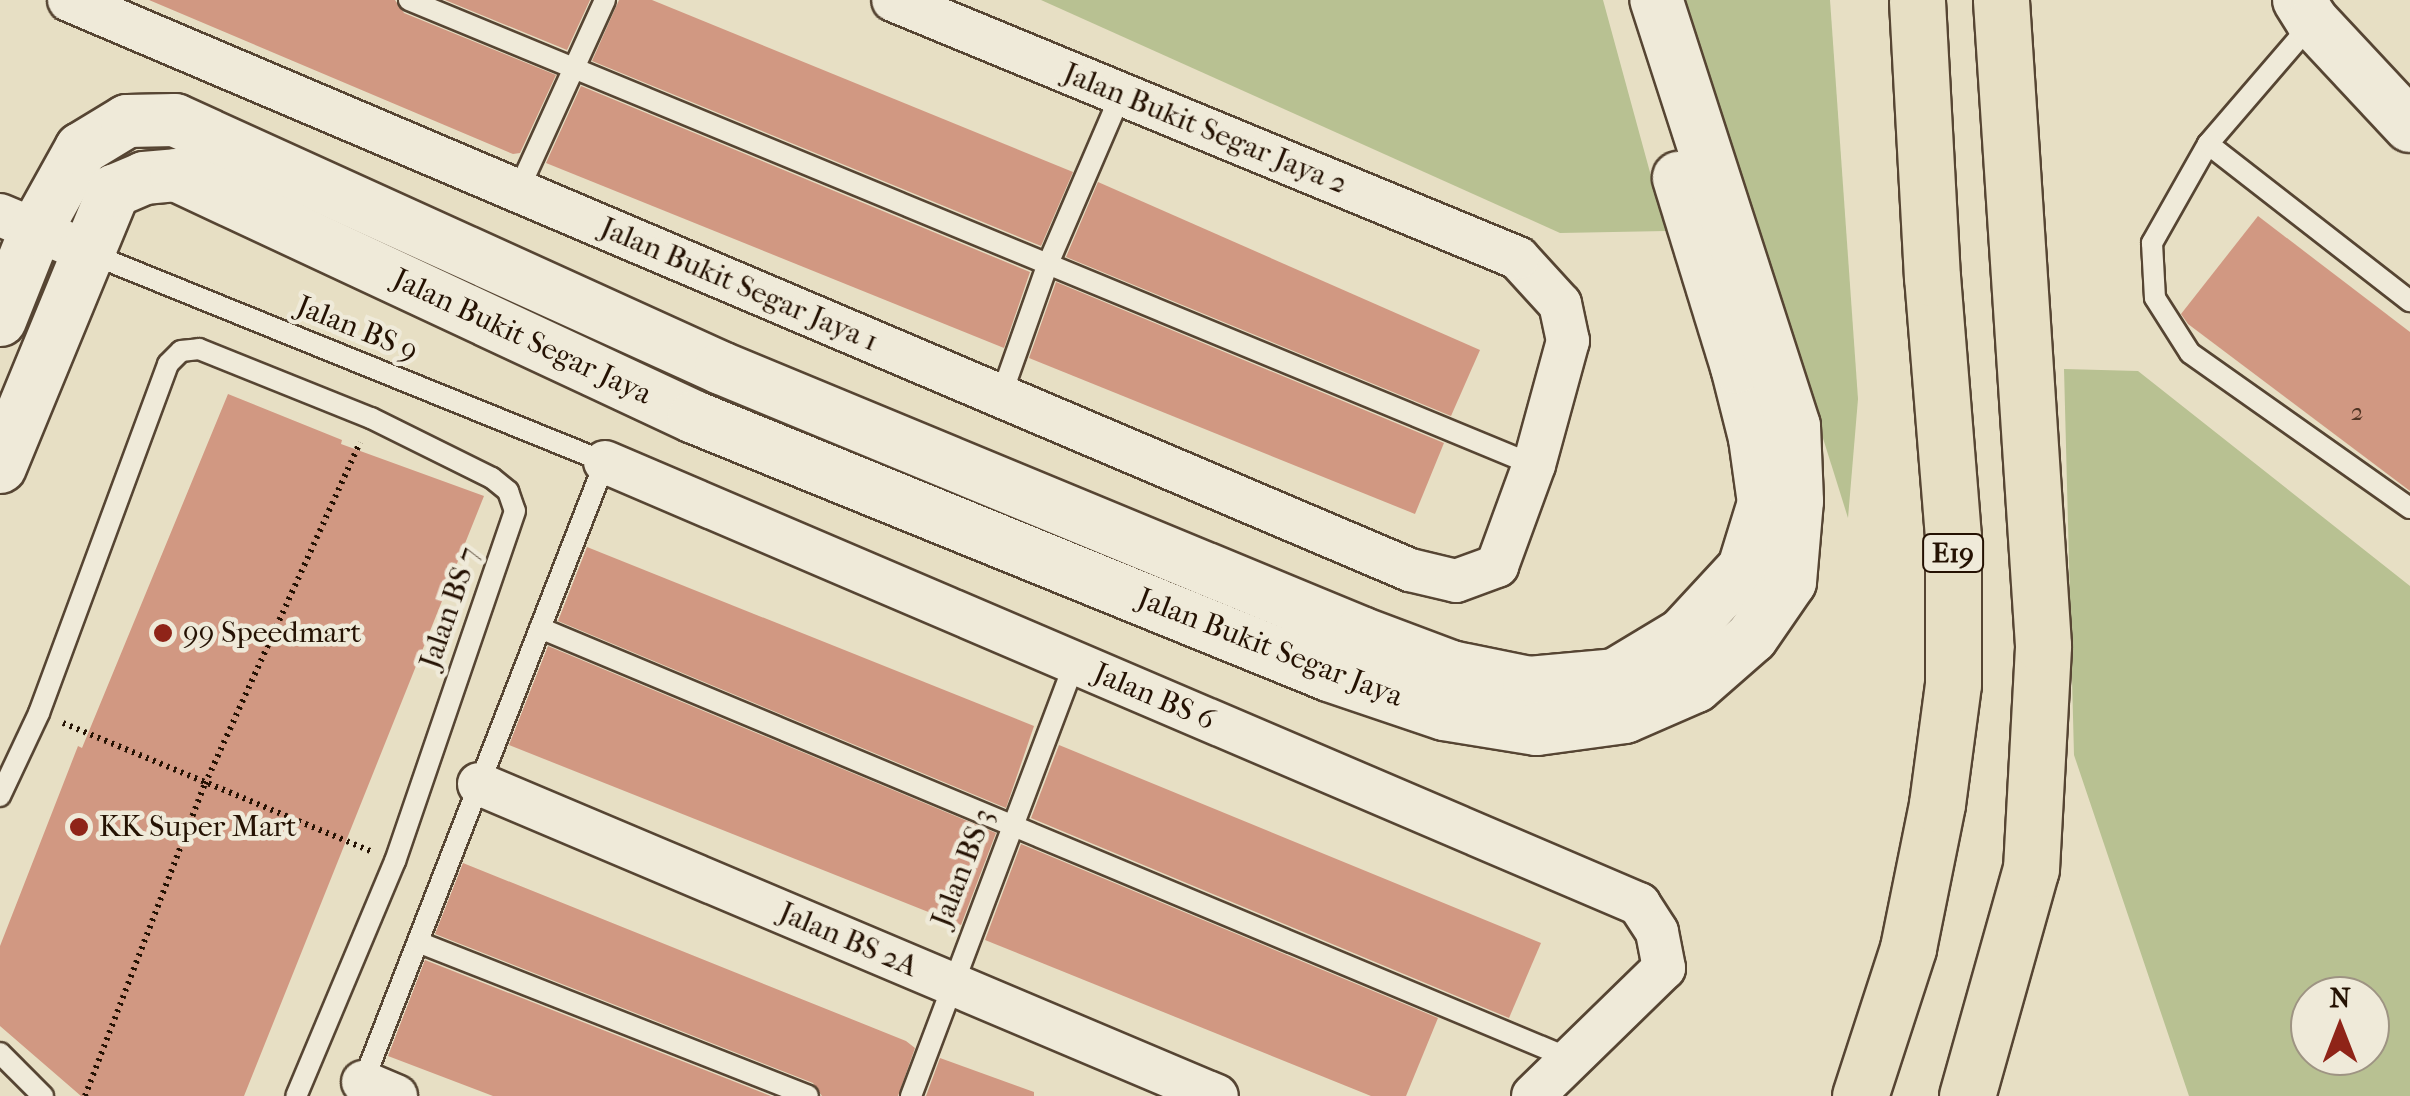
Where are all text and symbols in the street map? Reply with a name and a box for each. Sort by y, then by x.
street label: Jalan Bukit Segar Jaya 2 [1058,56,1352,202]
street label: Jalan Bukit Segar Jaya 1 [595,210,883,360]
street label: Jalan Bukit Segar Jaya [387,261,657,413]
street label: Jalan BS 9 [291,288,423,370]
house number: 2 [2351,397,2363,427]
road number: E19 [1920,530,1986,576]
street label: Jalan BS 7 [412,542,488,674]
street label: Jalan Bukit Segar Jaya [1132,581,1408,715]
place label: 99 Speedmart [183,615,361,651]
marker: 99 Speedmart [152,622,174,644]
street label: Jalan BS 6 [1088,655,1220,739]
street label: Jalan BS 3 [924,804,1002,932]
place label: KK Super Mart [99,809,297,845]
marker: KK Super Mart [68,816,90,838]
street label: Jalan BS 2A [773,895,923,985]
north arrow [2290,976,2390,1076]
text: N [2329,981,2351,1014]

